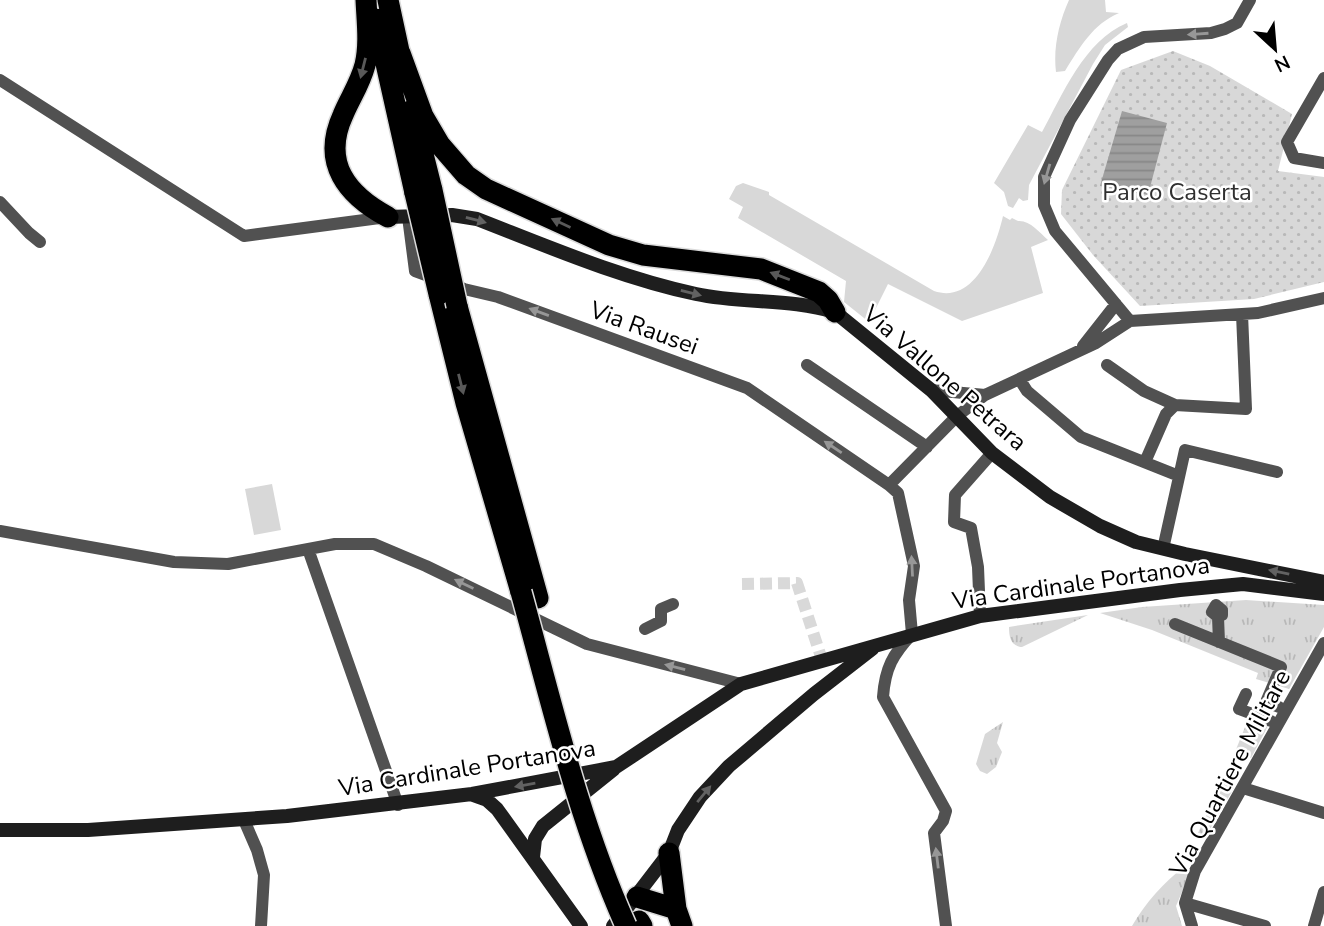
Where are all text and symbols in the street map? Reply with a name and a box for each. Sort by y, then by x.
north arrow [1240,14,1310,84]
one-way arrow [1186,29,1208,40]
text: N [1270,49,1294,78]
one-way arrow [357,57,368,79]
one-way arrow [1041,164,1052,186]
park label: Parco Caserta [1102,176,1252,208]
one-way arrow [465,215,487,226]
one-way arrow [551,217,571,229]
one-way arrow [769,270,790,281]
one-way arrow [680,287,702,298]
street label: Via Rausei [584,293,703,362]
street label: Via Vallone Petrara [856,297,1034,458]
one-way arrow [529,306,550,317]
one-way arrow [456,374,467,396]
one-way arrow [824,440,842,454]
street label: Via Cardinale Portanova [949,549,1212,617]
one-way arrow [906,555,917,577]
one-way arrow [1268,567,1290,578]
one-way arrow [454,578,474,590]
one-way arrow [664,661,686,672]
street label: Via Quartiere Militare [1161,664,1298,883]
street label: Via Cardinale Portanova [335,732,598,804]
one-way arrow [514,779,536,790]
one-way arrow [696,786,711,803]
one-way arrow [932,847,943,869]

